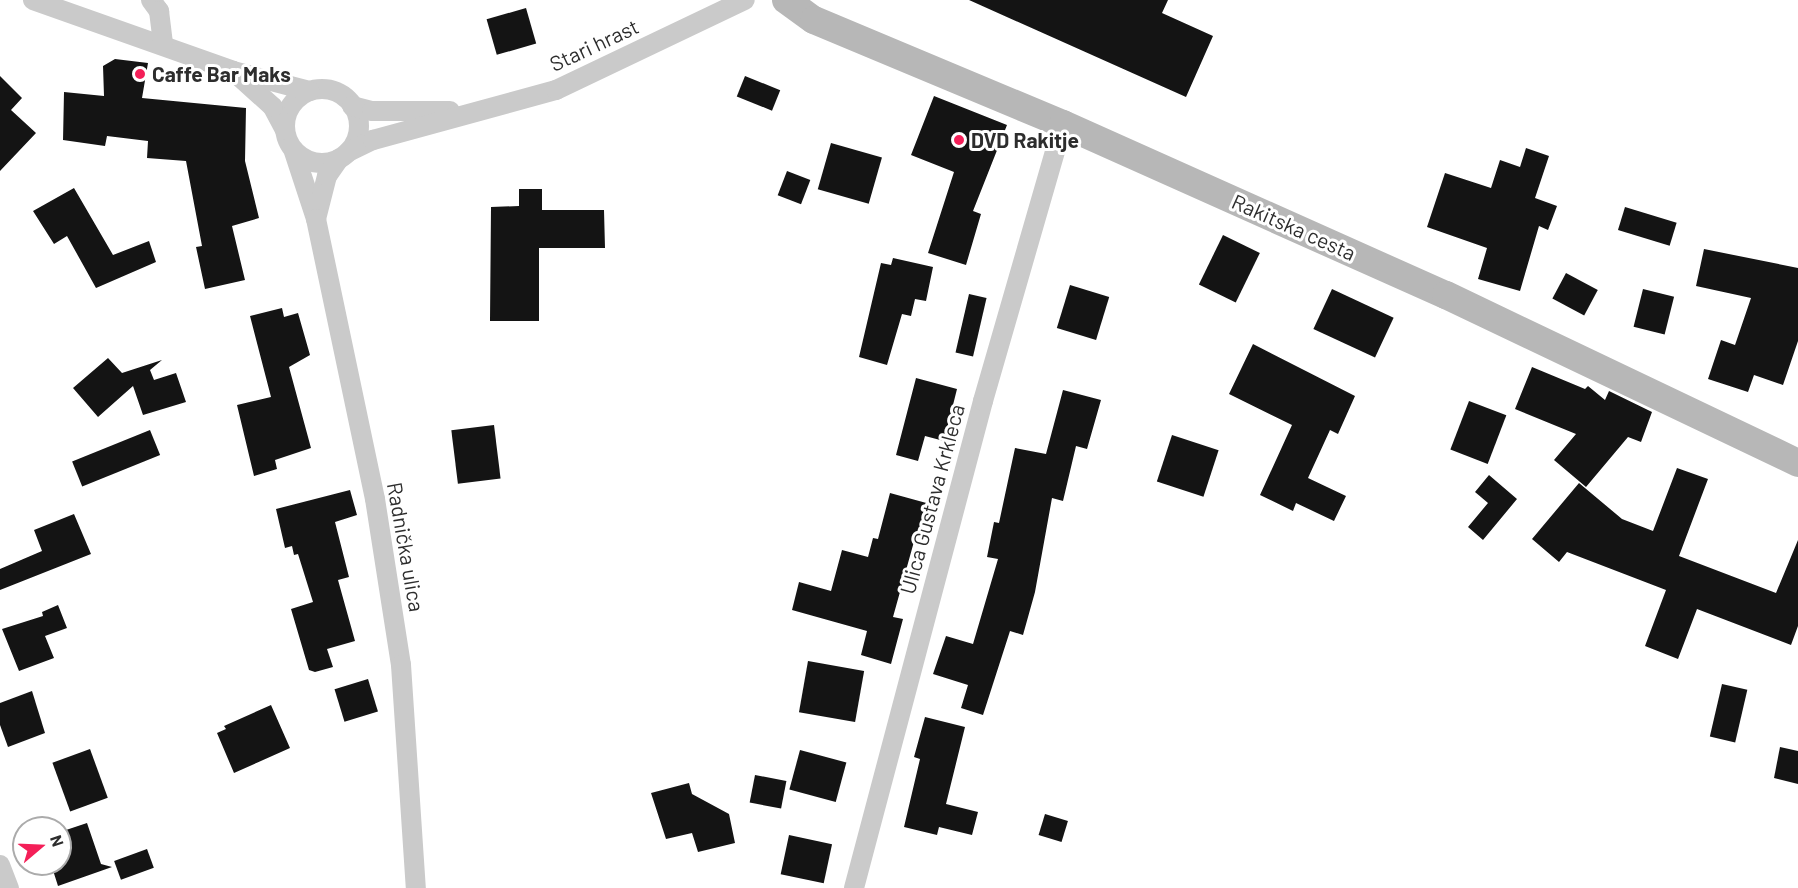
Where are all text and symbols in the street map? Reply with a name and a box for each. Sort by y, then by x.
street label: Stari hrast [546,13,642,77]
place label: Caffe Bar Maks [152,61,291,87]
marker: Caffe Bar Maks [133,67,147,81]
place label: DVD Rakitje [971,127,1079,153]
marker: DVD Rakitje [952,133,966,147]
street label: Rakitska cesta [1228,188,1360,266]
street label: Ulica Gustava Krkleca [895,401,969,597]
street label: Radnička ulica [382,480,430,614]
north arrow [12,816,72,876]
text: N [47,832,68,849]

